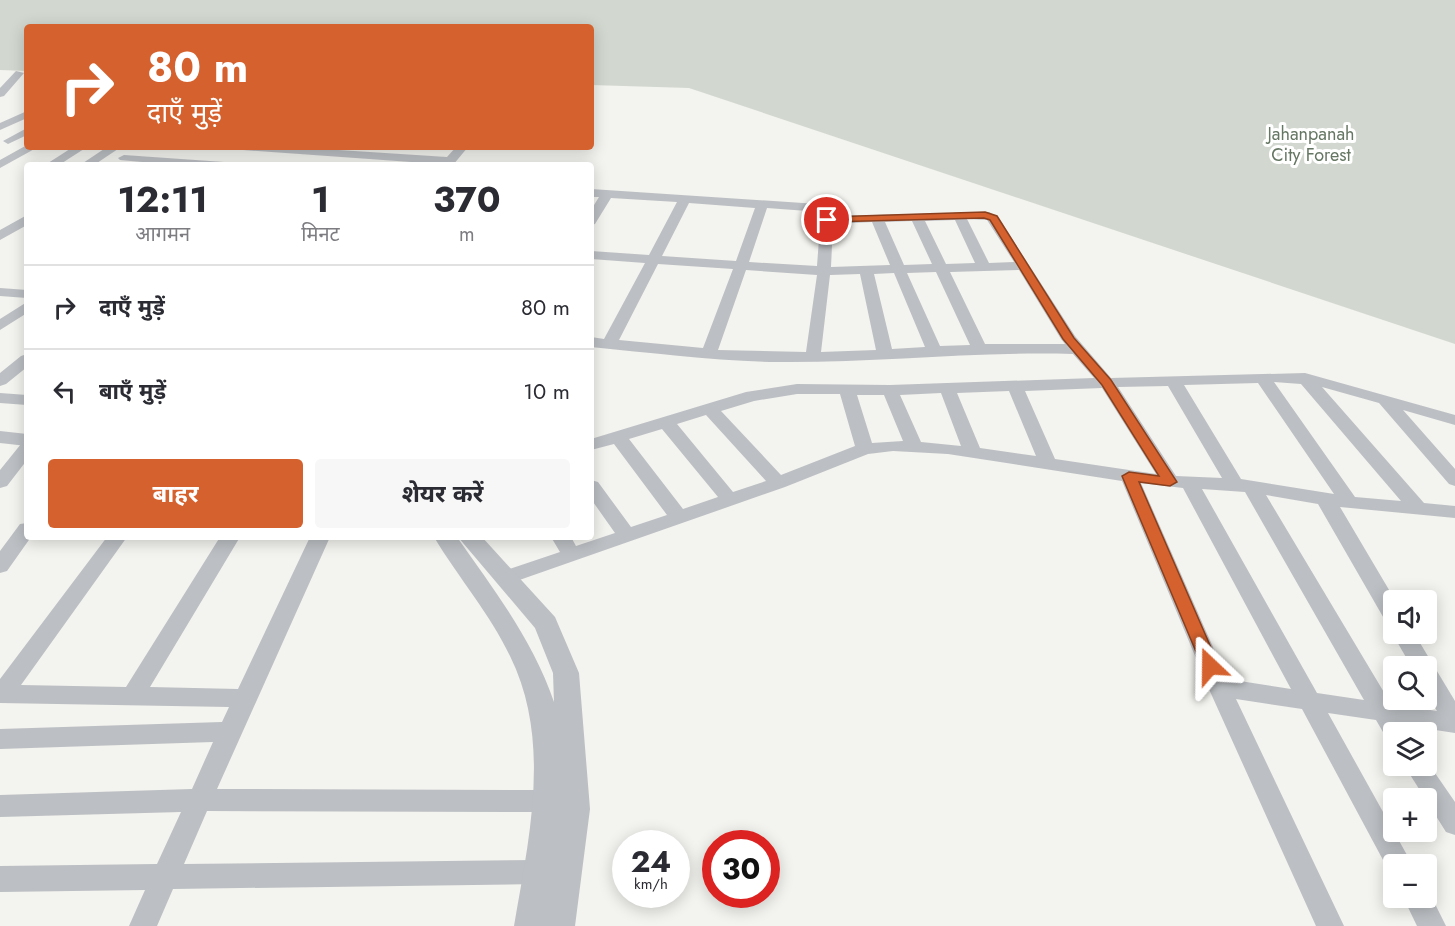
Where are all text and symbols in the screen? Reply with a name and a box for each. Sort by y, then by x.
text: 80 m [147,37,248,98]
icon: right [48,48,126,126]
text: दाएँ मुड़ें [147,93,222,132]
park label: Jahanpanah City Forest [1265,121,1355,168]
text: 12:11 [118,173,208,225]
text: 1 [311,173,330,225]
text: 370 [433,173,500,225]
pin [801,194,852,245]
icon: arrive [810,203,843,236]
text: आगमन [135,220,190,249]
text: मिनट [301,220,340,249]
text: m [459,220,475,249]
icon: right [48,291,81,324]
text: दाएँ मुड़ें [99,291,165,323]
text: 80 m [521,291,570,323]
icon: left [48,375,81,408]
text: बाएँ मुड़ें [99,375,166,407]
text: 10 m [523,375,570,407]
button: बाहर [48,459,303,528]
button: शेयर करें [315,459,570,528]
map controls [1383,590,1437,908]
button: sound [1383,590,1437,644]
position arrow [1178,634,1242,698]
button: search [1383,656,1437,710]
button: layers [1383,722,1437,776]
button: + [1383,788,1437,842]
speed limit sign: 30 [702,830,780,908]
text: 24 [631,840,671,883]
button: − [1383,854,1437,908]
text: km/h [634,873,668,895]

